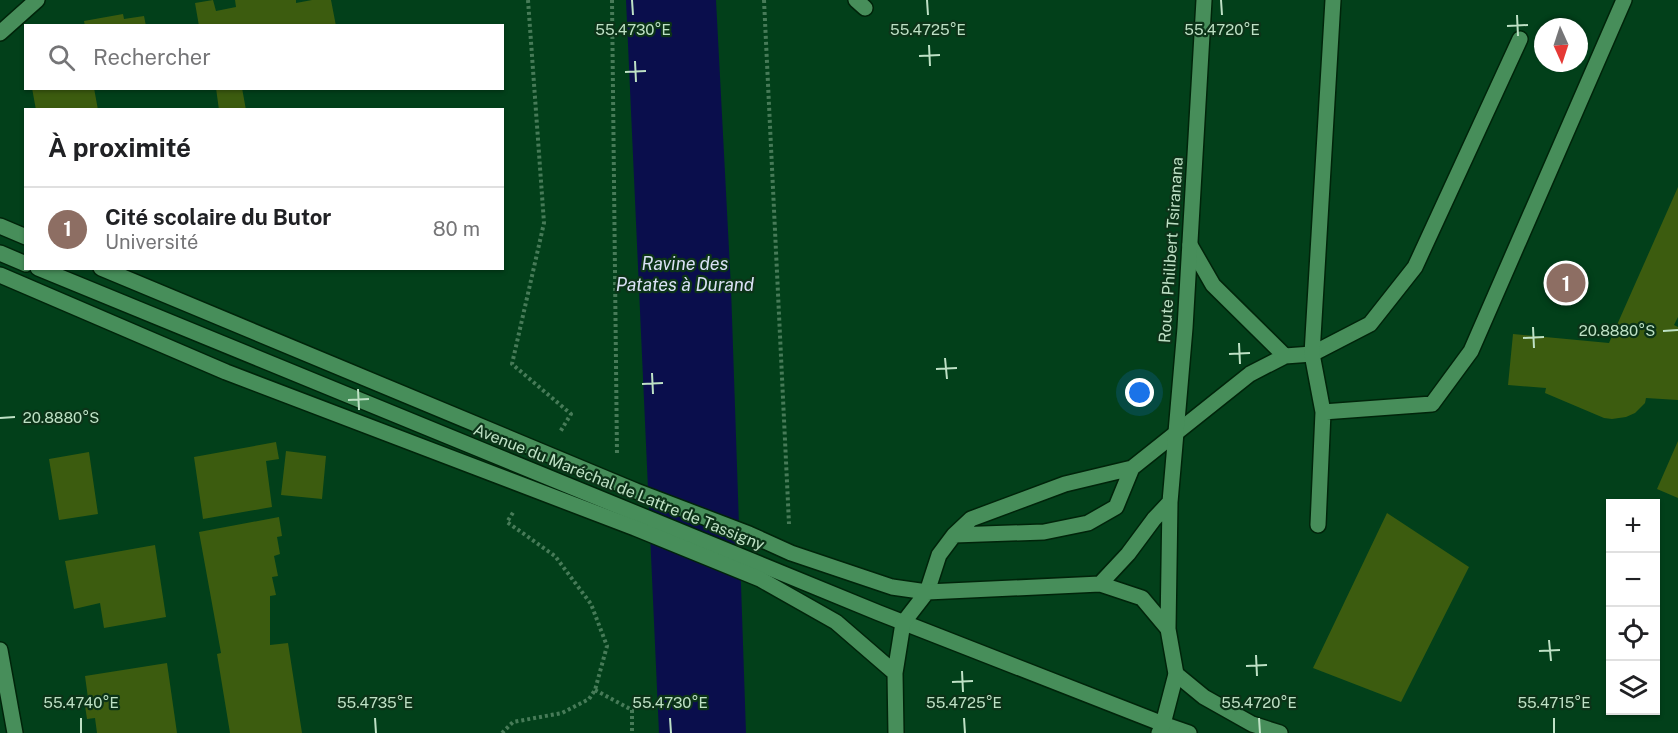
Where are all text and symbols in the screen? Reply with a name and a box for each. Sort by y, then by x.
north arrow [1534,18,1588,72]
text: 55.4730°E [595,21,671,38]
text: 55.4725°E [890,21,966,38]
text: 55.4720°E [1184,21,1260,38]
search box [24,24,504,90]
icon: search [45,41,78,74]
text: Rechercher [93,44,211,70]
text: À proximité [48,132,191,163]
street label: Route Philibert Tsiranana [1155,156,1187,344]
text: Cité scolaire du Butor [105,204,331,230]
text: 1 [63,217,72,241]
text: 80 m [433,217,480,241]
text: Université [105,230,198,254]
water label: Ravine des Patates à Durand [616,253,755,295]
pin: 1 [1546,260,1586,306]
text: 20.8880°S [1579,322,1655,339]
your location [1125,378,1154,407]
text: 20.8880°S [23,409,99,426]
street label: Avenue du Maréchal de Lattre de Tassigny [471,420,768,554]
map controls [1606,499,1660,715]
button: + [1606,499,1660,553]
button: − [1606,553,1660,607]
button: locate [1606,607,1660,661]
button: layers [1606,661,1660,715]
text: 55.4740°E [43,694,119,711]
text: 55.4735°E [337,694,413,711]
text: 55.4730°E [632,694,708,711]
text: 55.4725°E [926,694,1002,711]
text: 55.4720°E [1221,694,1297,711]
text: 55.4715°E [1517,694,1591,711]

